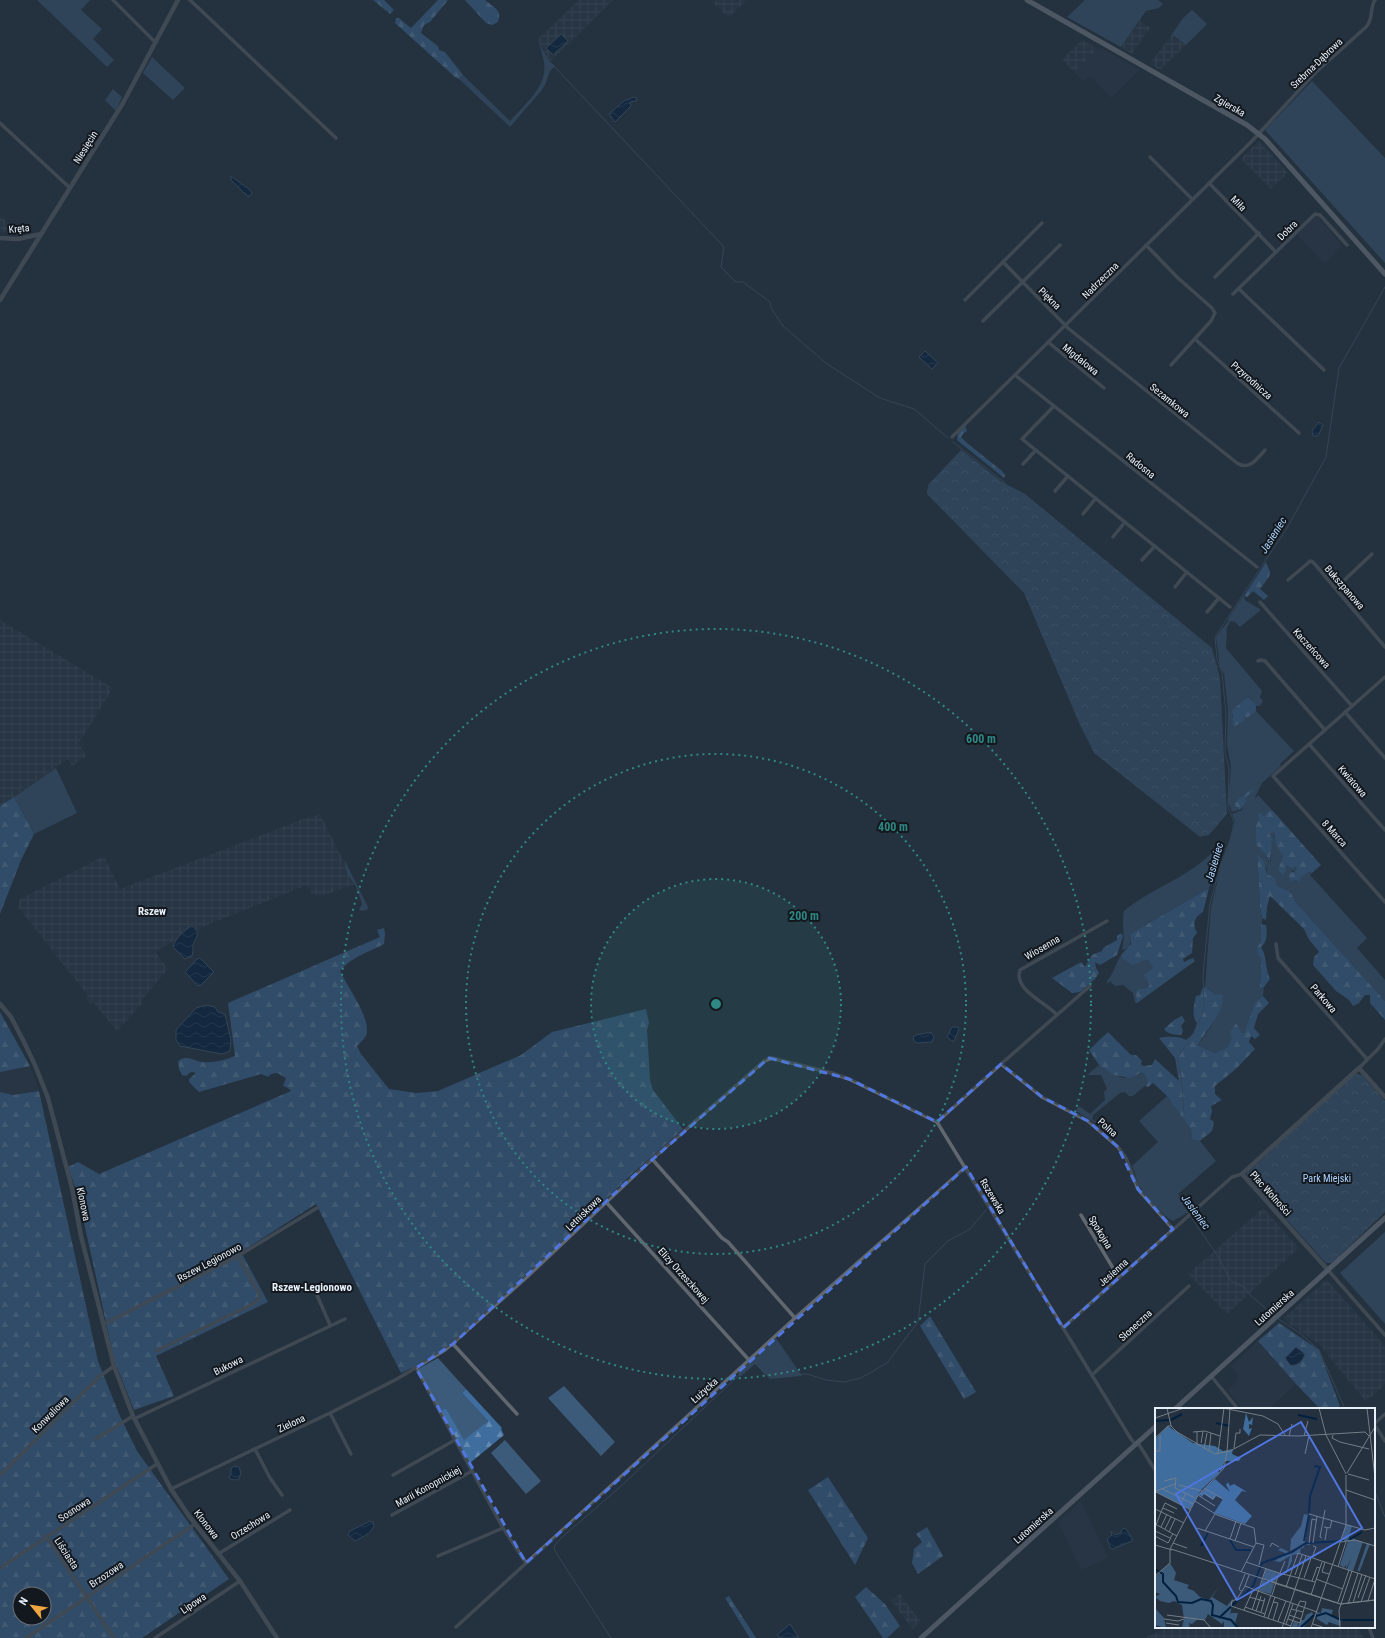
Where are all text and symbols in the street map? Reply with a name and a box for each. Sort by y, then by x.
street label: Srebrna-Dąbrowa [1288,36,1345,91]
street label: Zgierska [1212,92,1247,119]
street label: Niesięcin [71,129,100,166]
street label: Miła [1229,193,1249,213]
street label: Dobra [1275,218,1300,242]
street label: Kręta [8,222,30,235]
street label: Nadrzeczna [1080,260,1121,301]
street label: Piękna [1036,285,1063,312]
street label: Migdałowa [1060,341,1101,377]
street label: Przyrodnicza [1229,359,1274,402]
street label: Sezamkowa [1148,381,1192,420]
street label: Radosna [1124,450,1158,481]
water label: Jasieniec [1257,515,1290,556]
street label: Bukszpanowa [1323,563,1367,612]
street label: Kaczeńcowa [1291,626,1332,671]
text: 600 m [966,732,996,746]
street label: Kwiatowa [1336,763,1369,799]
street label: 8 Marca [1320,818,1350,849]
text: 400 m [878,820,908,834]
water label: Jasieniec [1203,841,1226,883]
district label: Rszew [138,905,166,918]
text: 200 m [789,909,819,923]
street label: Wiosenna [1023,933,1062,962]
street label: Parkowa [1308,982,1339,1015]
centre of rings [709,997,723,1011]
street label: Polna [1096,1116,1120,1139]
street label: Plac Wolności [1248,1169,1293,1218]
park label: Park Miejski [1303,1173,1351,1184]
street label: Rszewska [978,1177,1007,1216]
street label: Klonowa [75,1186,92,1222]
water label: Jasieniec [1179,1192,1213,1232]
street label: Letniskowa [563,1194,603,1233]
street label: Spokojna [1086,1214,1115,1251]
street label: Rszew Legionowo [175,1241,243,1284]
street label: Elizy Orzeszkowej [656,1246,711,1305]
street label: Jesienna [1096,1256,1130,1288]
district label: Rszew-Legionowo [272,1281,352,1294]
street label: Lutomierska [1253,1287,1296,1328]
street label: Słoneczna [1117,1307,1154,1343]
street label: Bukowa [212,1354,245,1377]
street label: Łużycka [689,1375,720,1405]
street label: Konwaliowa [30,1394,71,1435]
inset map [1155,1408,1375,1628]
street label: Zielona [276,1412,307,1435]
street label: Marii Konopnickiej [394,1464,463,1509]
street label: Sosnowa [56,1495,93,1524]
street label: Lutomierska [1012,1505,1055,1546]
street label: Klonowa [192,1508,222,1541]
street label: Orzechowa [229,1509,272,1542]
street label: Liściasta [52,1535,81,1571]
street label: Brzozowa [87,1559,125,1590]
north arrow [12,1586,52,1626]
street label: Lipowa [178,1591,208,1616]
text: N [16,1595,31,1607]

